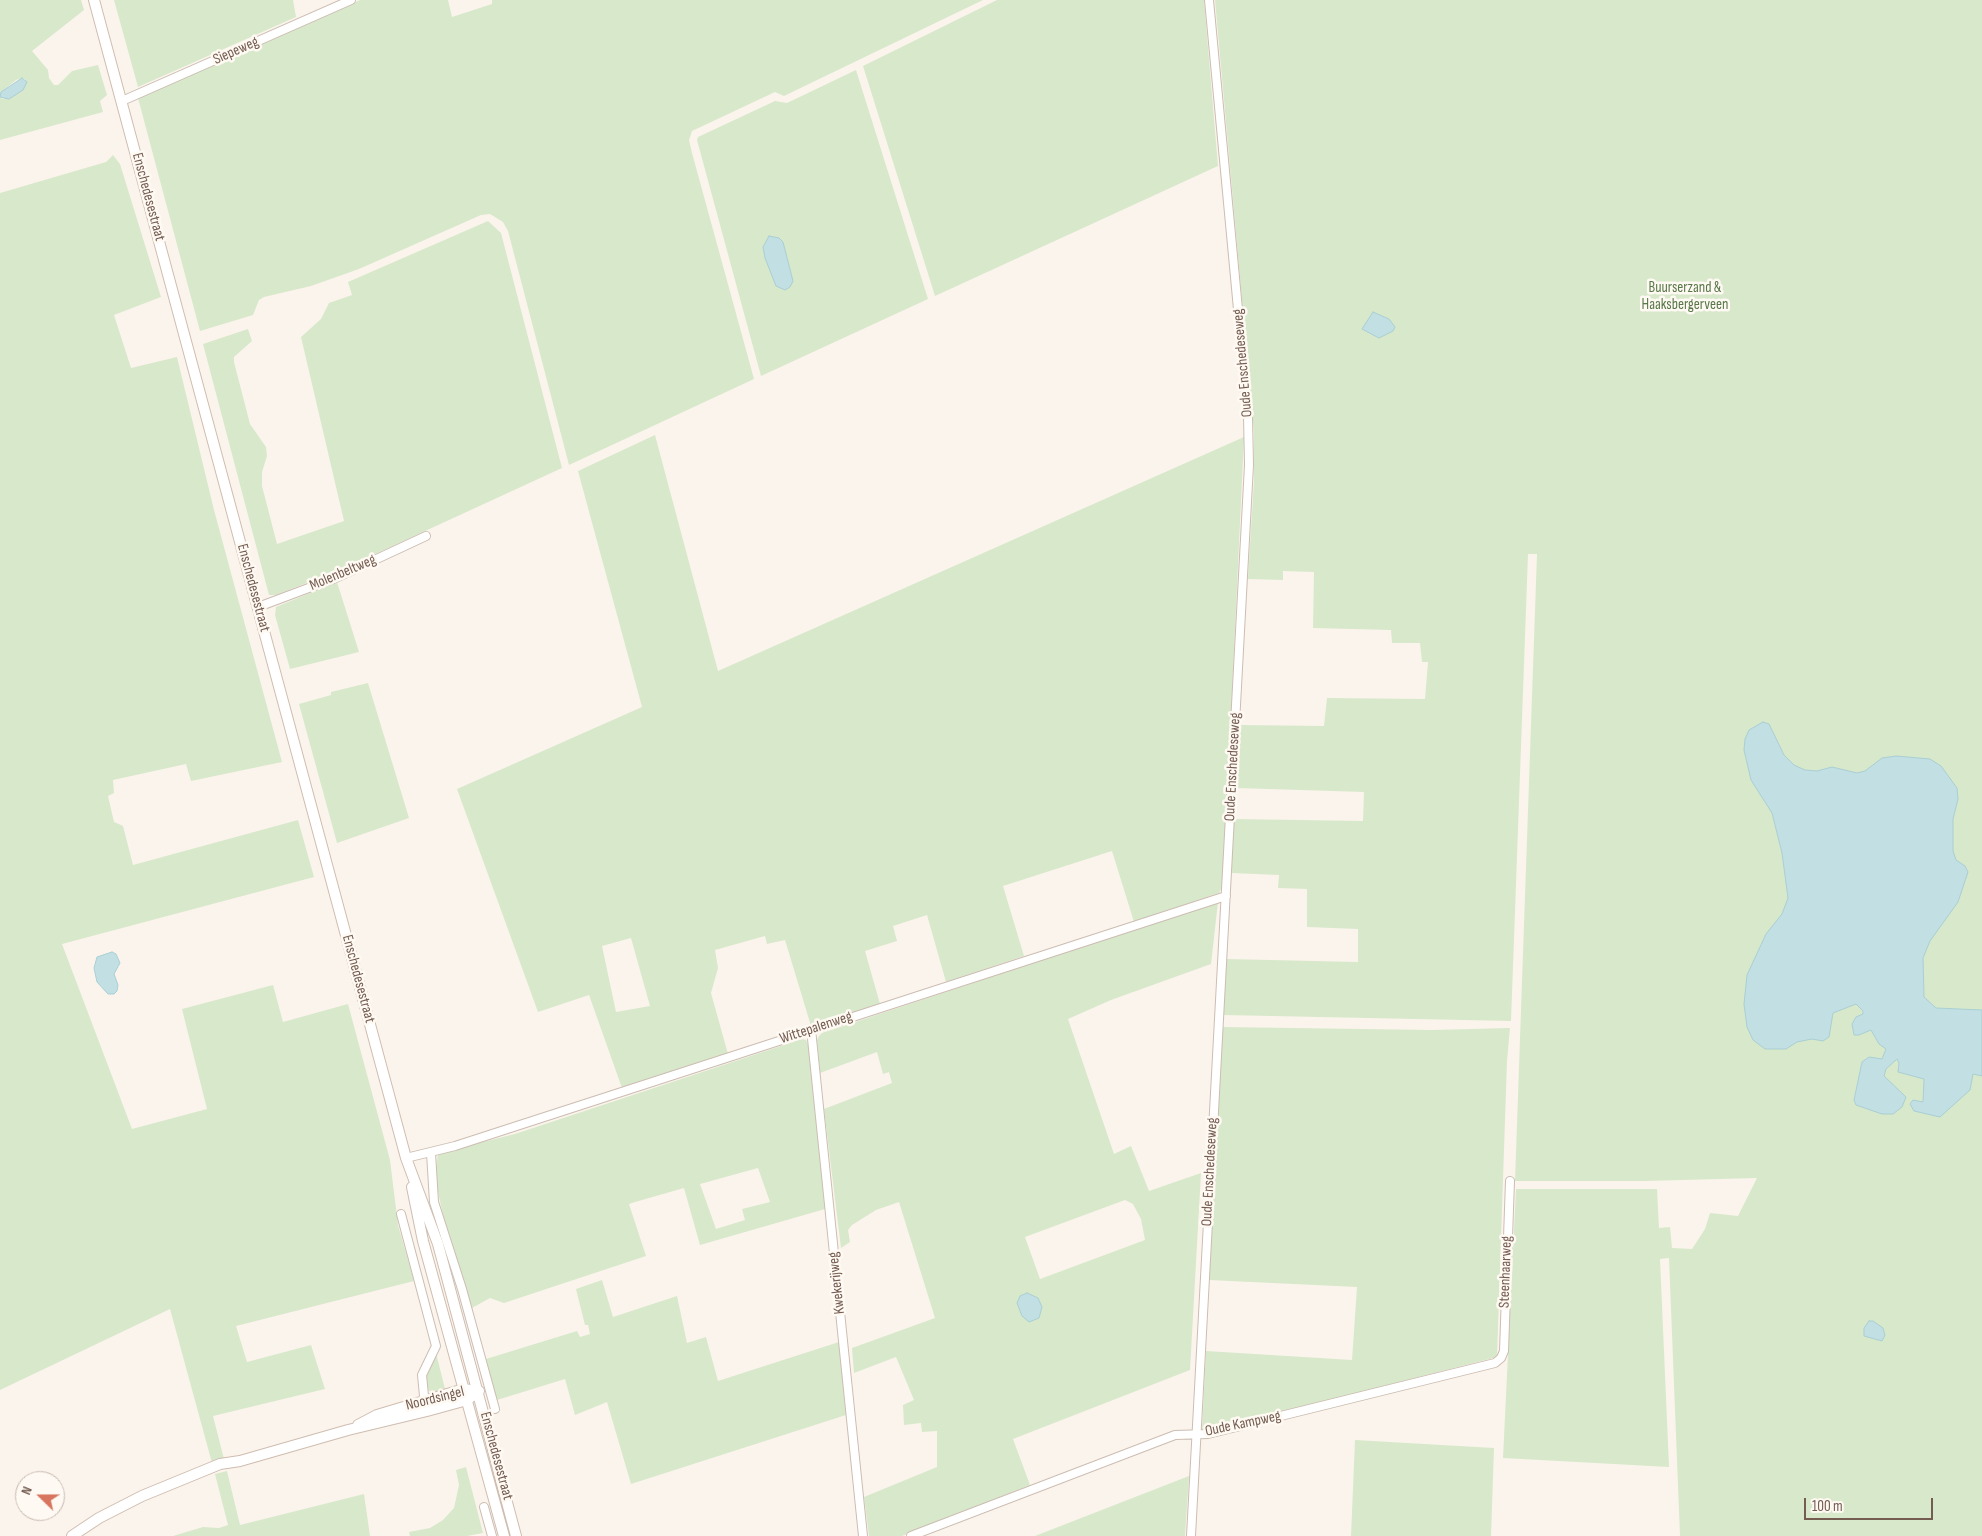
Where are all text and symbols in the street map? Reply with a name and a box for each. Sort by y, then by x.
street label: Siepeweg [211,33,261,69]
street label: Enschedesestraat [128,151,168,243]
park label: Buurserzand & Haaksbergerveen [1642,279,1728,314]
street label: Oude Enschedeseweg [1229,308,1257,418]
street label: Enschedesestraat [233,542,273,634]
street label: Molenbeltweg [307,551,379,595]
street label: Oude Enschedeseweg [1221,712,1245,822]
street label: Enschedesestraat [338,933,378,1025]
street label: Wittepalenweg [777,1008,855,1048]
street label: Oude Enschedeseweg [1198,1117,1222,1227]
street label: Steenhaarweg [1496,1236,1516,1308]
street label: Kwekerijweg [825,1251,849,1315]
street label: Noordsingel [404,1383,466,1415]
street label: Oude Kampweg [1203,1407,1283,1441]
street label: Enschedesestraat [476,1410,516,1502]
north arrow [15,1471,65,1521]
text: N [17,1484,36,1497]
scale bar [1807,1488,1936,1520]
text: 100 m [1812,1497,1843,1516]

